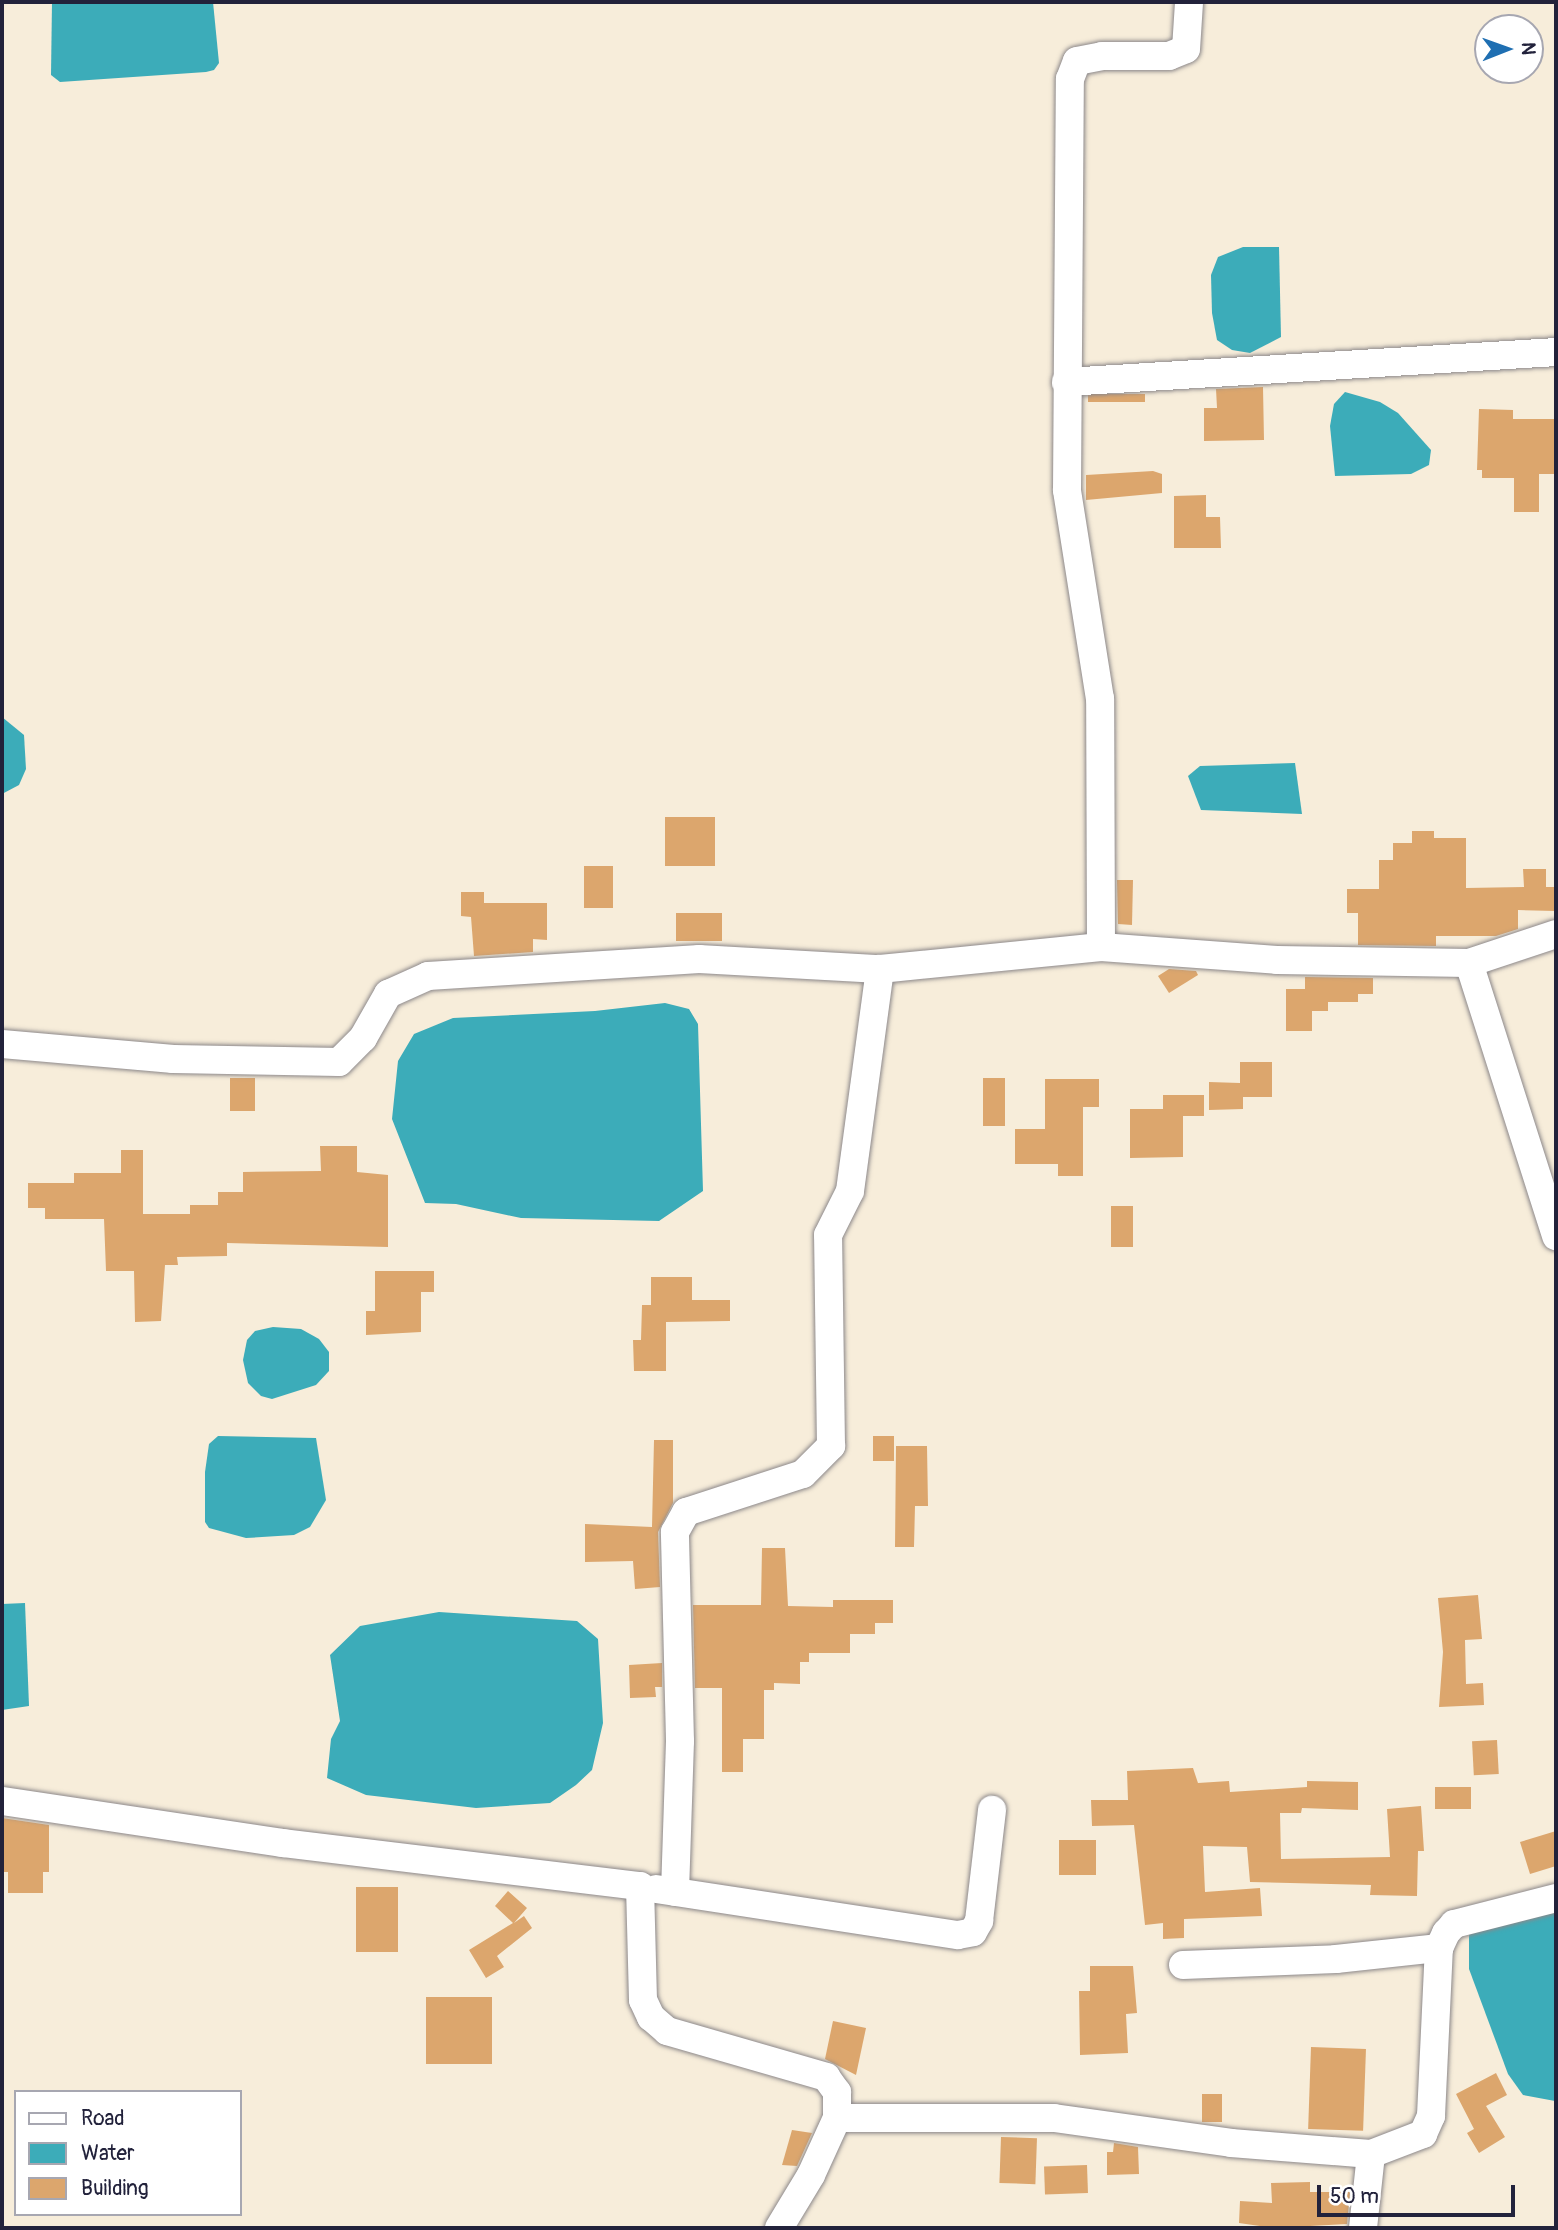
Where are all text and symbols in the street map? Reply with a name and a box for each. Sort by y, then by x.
north arrow [1474,14,1544,84]
text: N [1516,42,1540,55]
legend [14,2090,242,2216]
text: Road [81,2105,125,2132]
text: Water [81,2140,134,2167]
scale bar [1320,2170,1518,2214]
text: Building [81,2175,148,2202]
text: 50 m [1330,2183,1379,2210]

